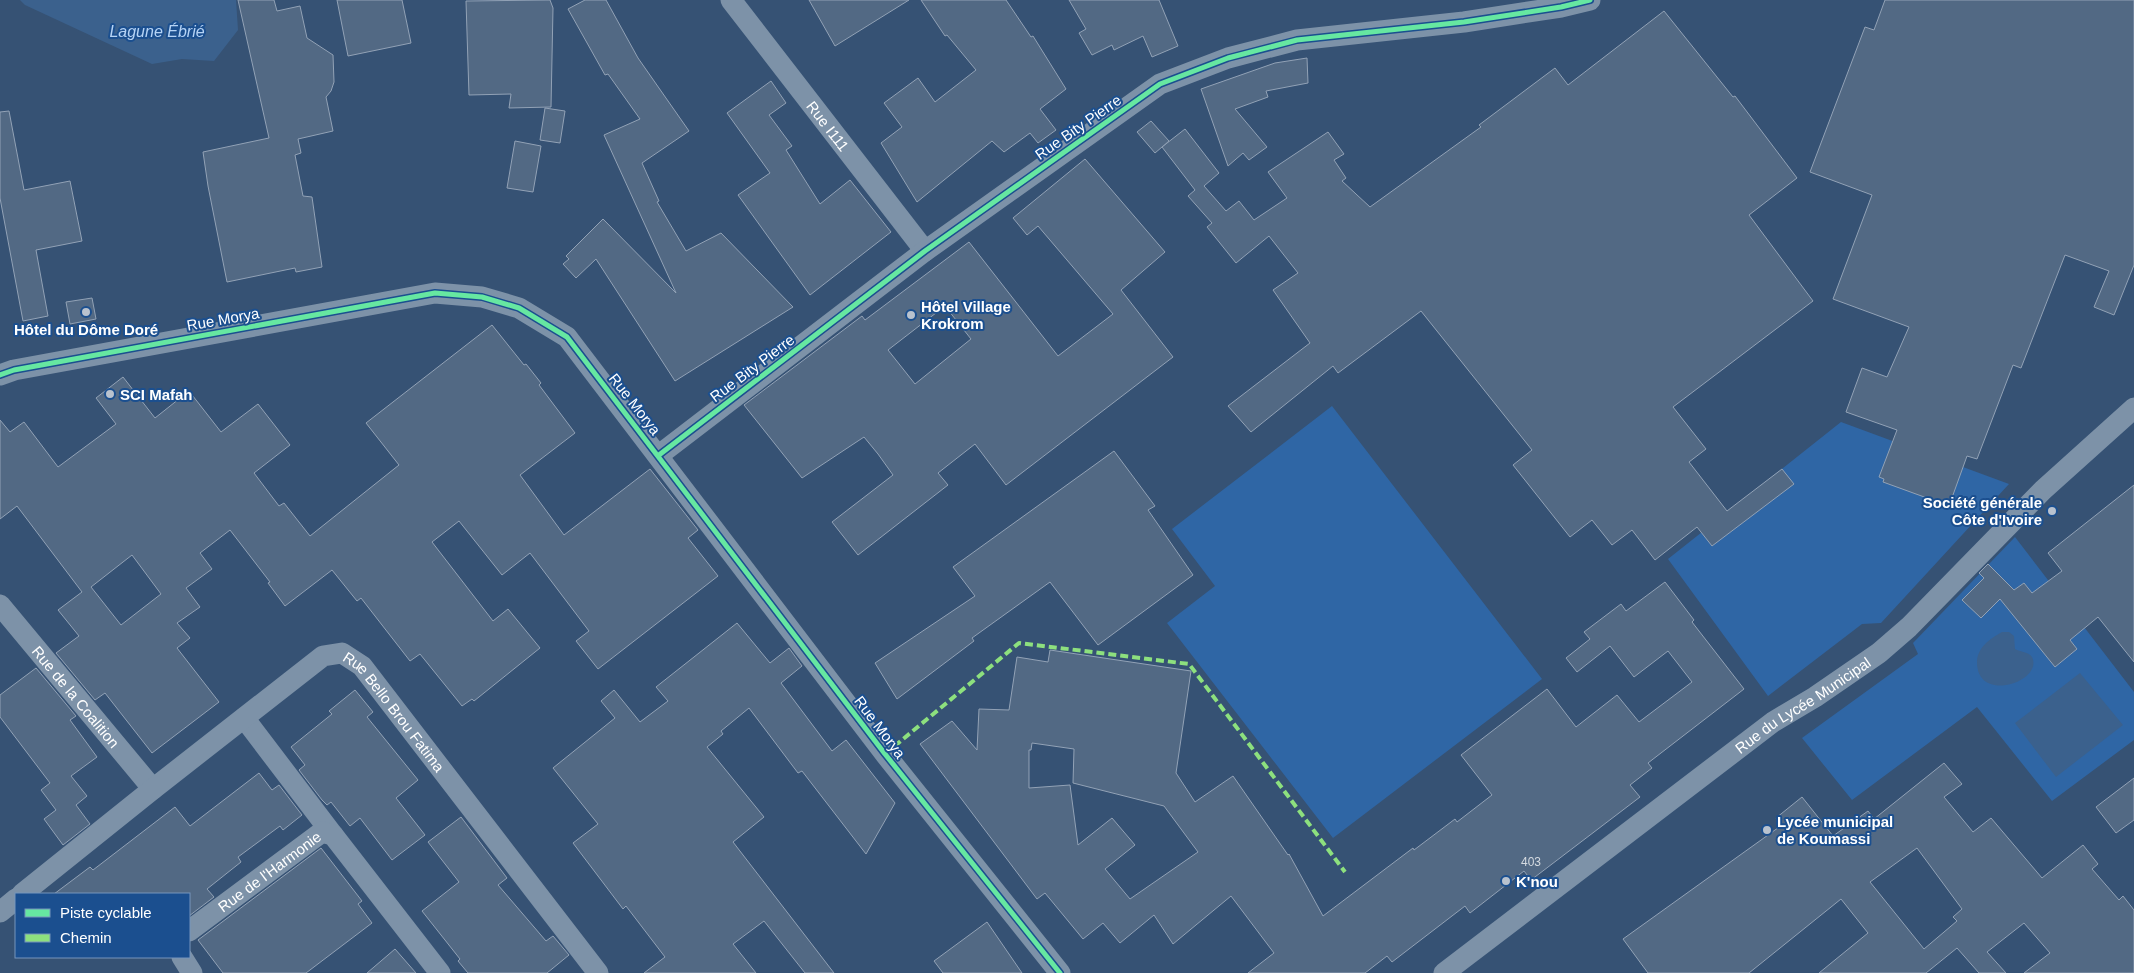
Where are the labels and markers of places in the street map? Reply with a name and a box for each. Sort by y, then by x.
place label: Hôtel Village Krokrom [921,298,1011,332]
marker: Hôtel du Dôme Doré [80,306,92,318]
marker: Hôtel Village Krokrom [905,309,917,321]
place label: Hôtel du Dôme Doré [14,321,158,338]
place label: SCI Mafah [120,386,193,403]
marker: SCI Mafah [104,388,116,400]
place label: Société générale Côte d'Ivoire [1923,494,2042,528]
marker: Société générale Côte d'Ivoire [2046,505,2058,517]
place label: Lycée municipal de Koumassi [1777,813,1893,847]
marker: Lycée municipal de Koumassi [1761,824,1773,836]
place label: K'nou [1516,873,1558,890]
marker: K'nou [1500,875,1512,887]

